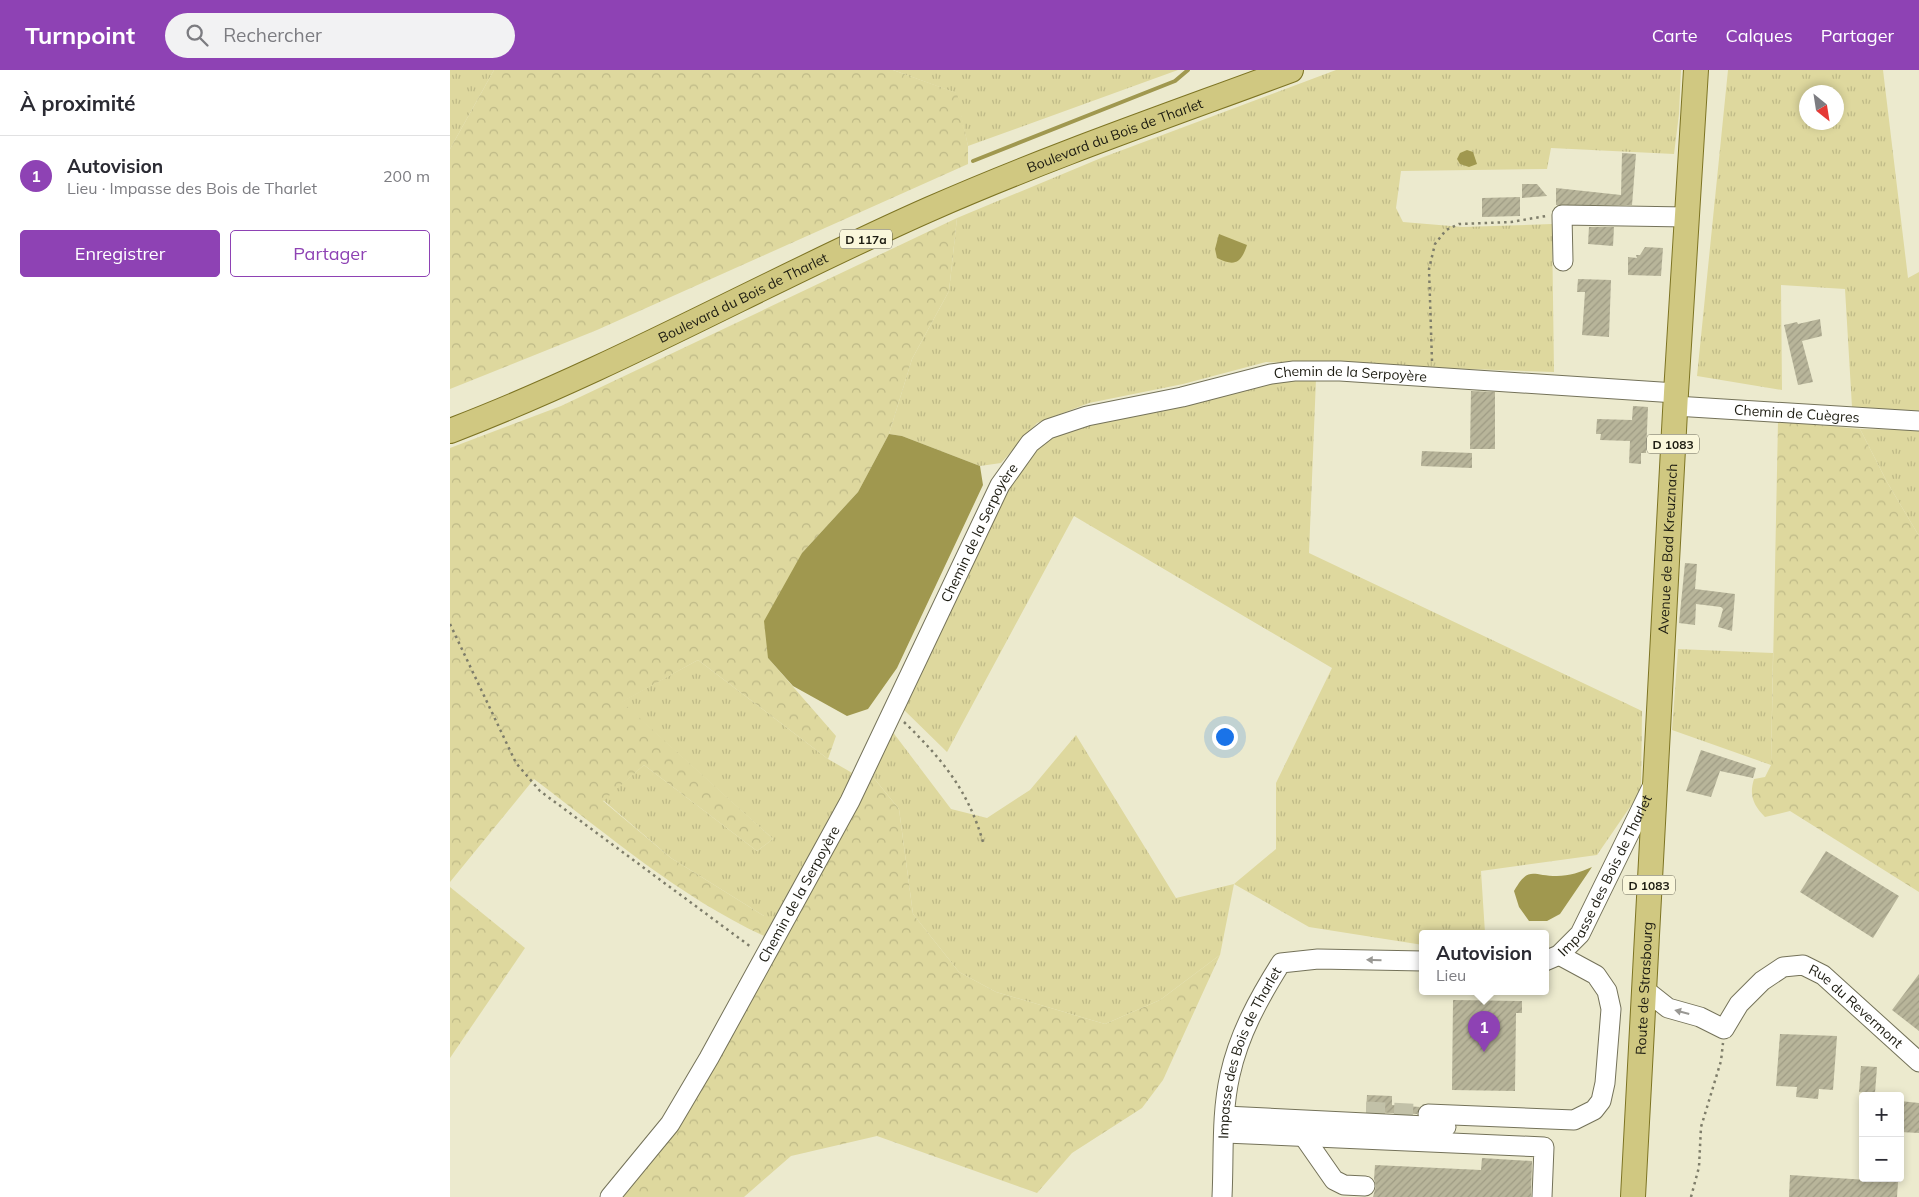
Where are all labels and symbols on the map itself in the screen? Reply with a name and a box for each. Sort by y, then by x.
north arrow [1799,85,1844,130]
street label: Boulevard du Bois de Tharlet [1024,94,1205,177]
road number: D 117a [840,230,892,248]
street label: Boulevard du Bois de Tharlet [655,249,831,347]
street label: Chemin de la Serpoyère [1273,362,1427,386]
street label: Chemin de Cuègres [1733,401,1860,426]
road number: D 1083 [1647,434,1699,454]
street label: Chemin de la Serpoyère [937,460,1022,605]
street label: Avenue de Bad Kreuznach [1654,463,1681,635]
your location [1212,724,1238,750]
street label: Impasse des Bois de Tharlet [1554,792,1656,960]
street label: Chemin de la Serpoyère [754,823,844,966]
road number: D 1083 [1623,876,1675,894]
street label: Route de Strasbourg [1632,921,1657,1055]
one-way arrow [1366,956,1382,964]
street label: Rue du Revermont [1806,960,1907,1052]
street label: Impasse des Bois de Tharlet [1214,963,1285,1139]
one-way arrow [1675,1008,1690,1016]
pin: 1 [1468,1011,1500,1052]

